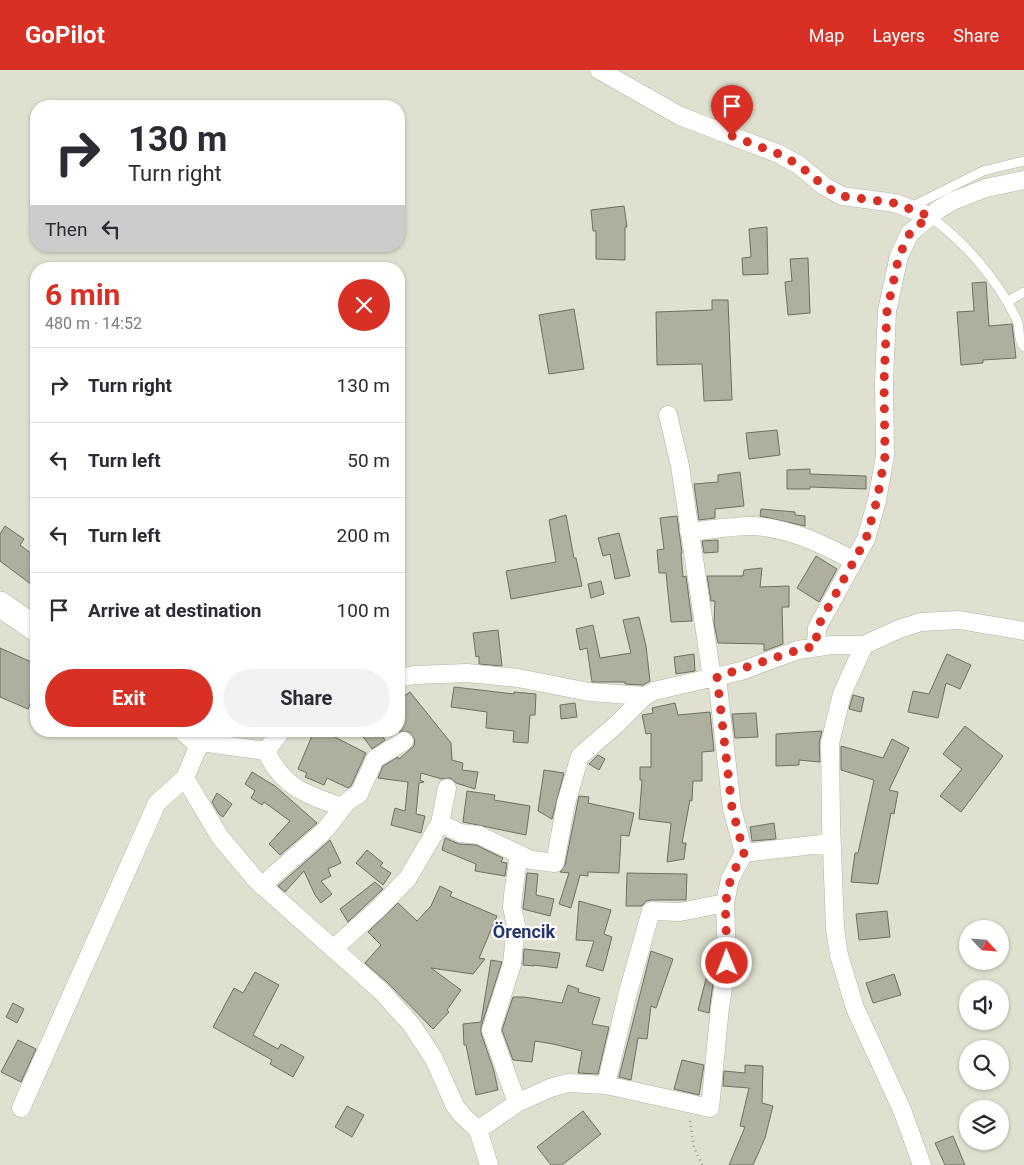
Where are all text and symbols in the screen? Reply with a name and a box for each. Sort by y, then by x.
text: GoPilot [25,21,105,49]
text: Map [809,25,844,46]
text: Layers [872,25,925,46]
text: Share [953,25,999,46]
pin [711,85,753,136]
icon: arrive [718,92,746,120]
text: 130 m [128,119,227,160]
icon: right [45,120,110,185]
text: Turn right [128,161,222,186]
icon: left [97,215,125,243]
text: Then [45,218,87,241]
text: 6 min [45,277,120,312]
button: close [338,279,390,331]
text: 480 m · 14:52 [45,314,142,333]
icon: right [45,371,73,399]
text: Turn right [88,374,172,397]
text: 130 m [337,374,390,397]
icon: left [45,446,73,474]
text: Turn left [88,449,161,472]
text: 50 m [347,449,390,472]
icon: left [45,521,73,549]
text: Turn left [88,524,161,547]
text: 200 m [337,524,390,547]
icon: arrive [45,596,73,624]
text: Arrive at destination [88,599,261,622]
text: 100 m [337,599,390,622]
button: Exit [45,669,213,727]
button: Share [223,669,390,727]
north arrow [959,920,1009,970]
map controls [959,920,1009,1150]
district label: Örencik [493,921,556,942]
position arrow [700,936,752,988]
button: sound [959,980,1009,1030]
button: search [959,1040,1009,1090]
button: layers [959,1100,1009,1150]

